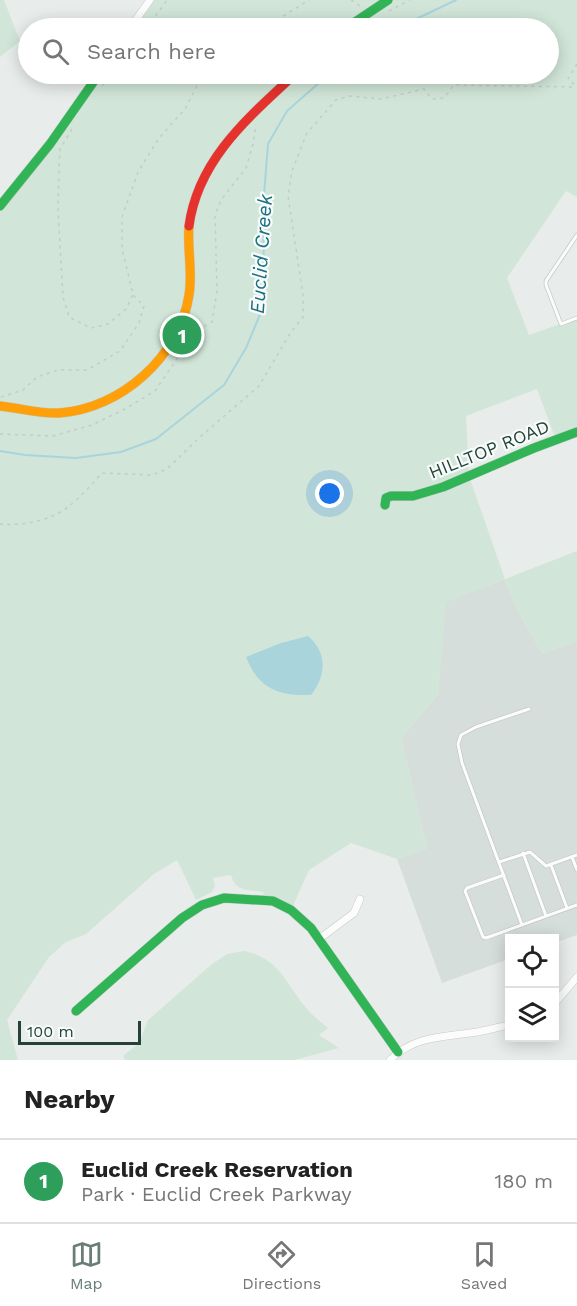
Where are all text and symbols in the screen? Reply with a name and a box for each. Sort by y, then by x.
search box [18,18,559,84]
icon: search [39,35,72,68]
text: Search here [87,39,216,64]
water label: Euclid Creek [245,192,277,315]
pin: 1 [162,312,201,358]
street label: HILLTOP ROAD [426,415,552,483]
your location [315,479,344,508]
map controls [505,934,559,1042]
button: locate [505,934,559,988]
button: layers [505,988,559,1042]
scale bar [18,1018,141,1046]
text: 100 m [27,1022,74,1041]
text: Nearby [24,1084,115,1114]
text: Euclid Creek Reservation [81,1157,353,1182]
text: 1 [39,1169,48,1193]
text: 180 m [495,1169,553,1193]
text: Park · Euclid Creek Parkway [81,1182,351,1206]
tab: Map [70,1238,103,1293]
tab: Directions [242,1238,321,1293]
tab: Saved [461,1238,507,1293]

